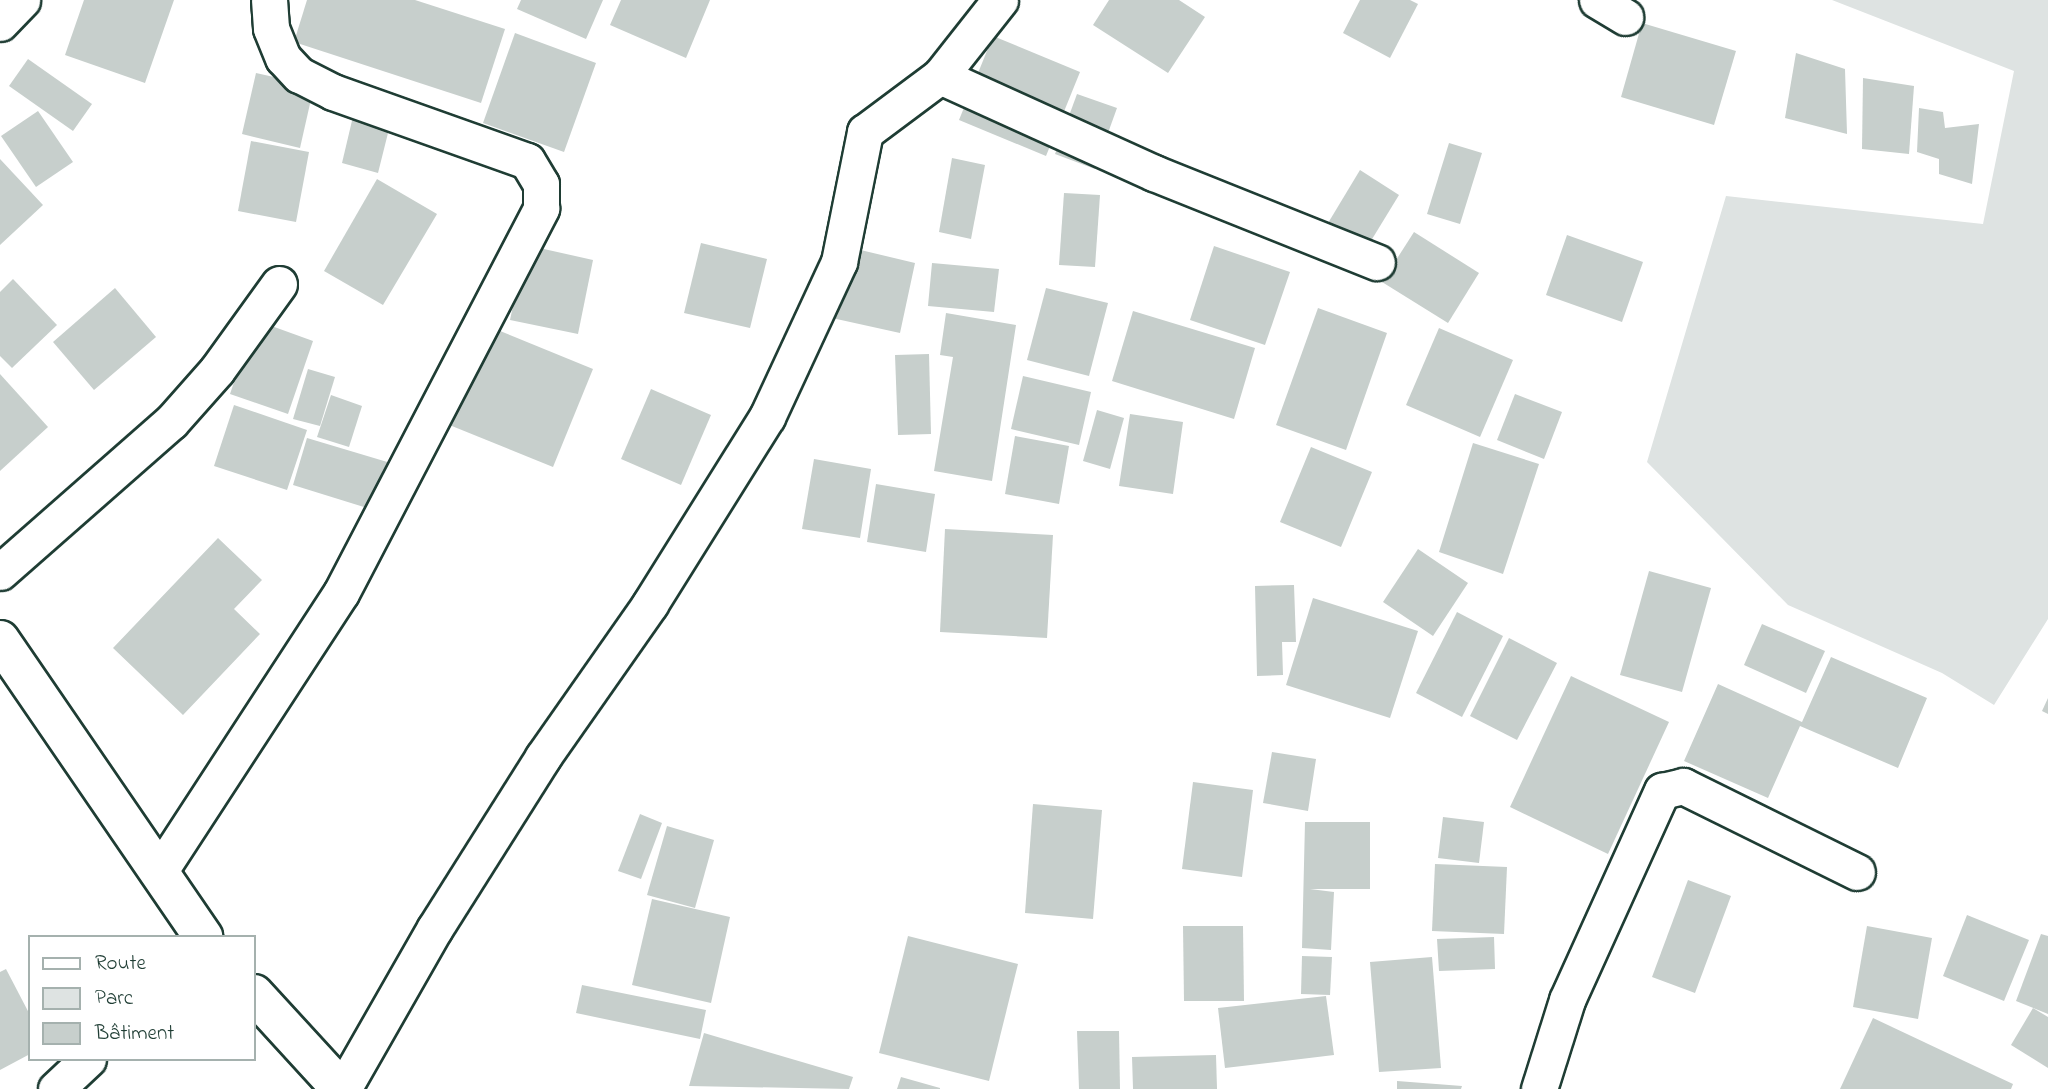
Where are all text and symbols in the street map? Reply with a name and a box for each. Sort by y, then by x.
legend [28,935,256,1061]
text: Route [95,949,146,979]
text: Parc [95,984,133,1014]
text: Bâtiment [95,1019,174,1049]

